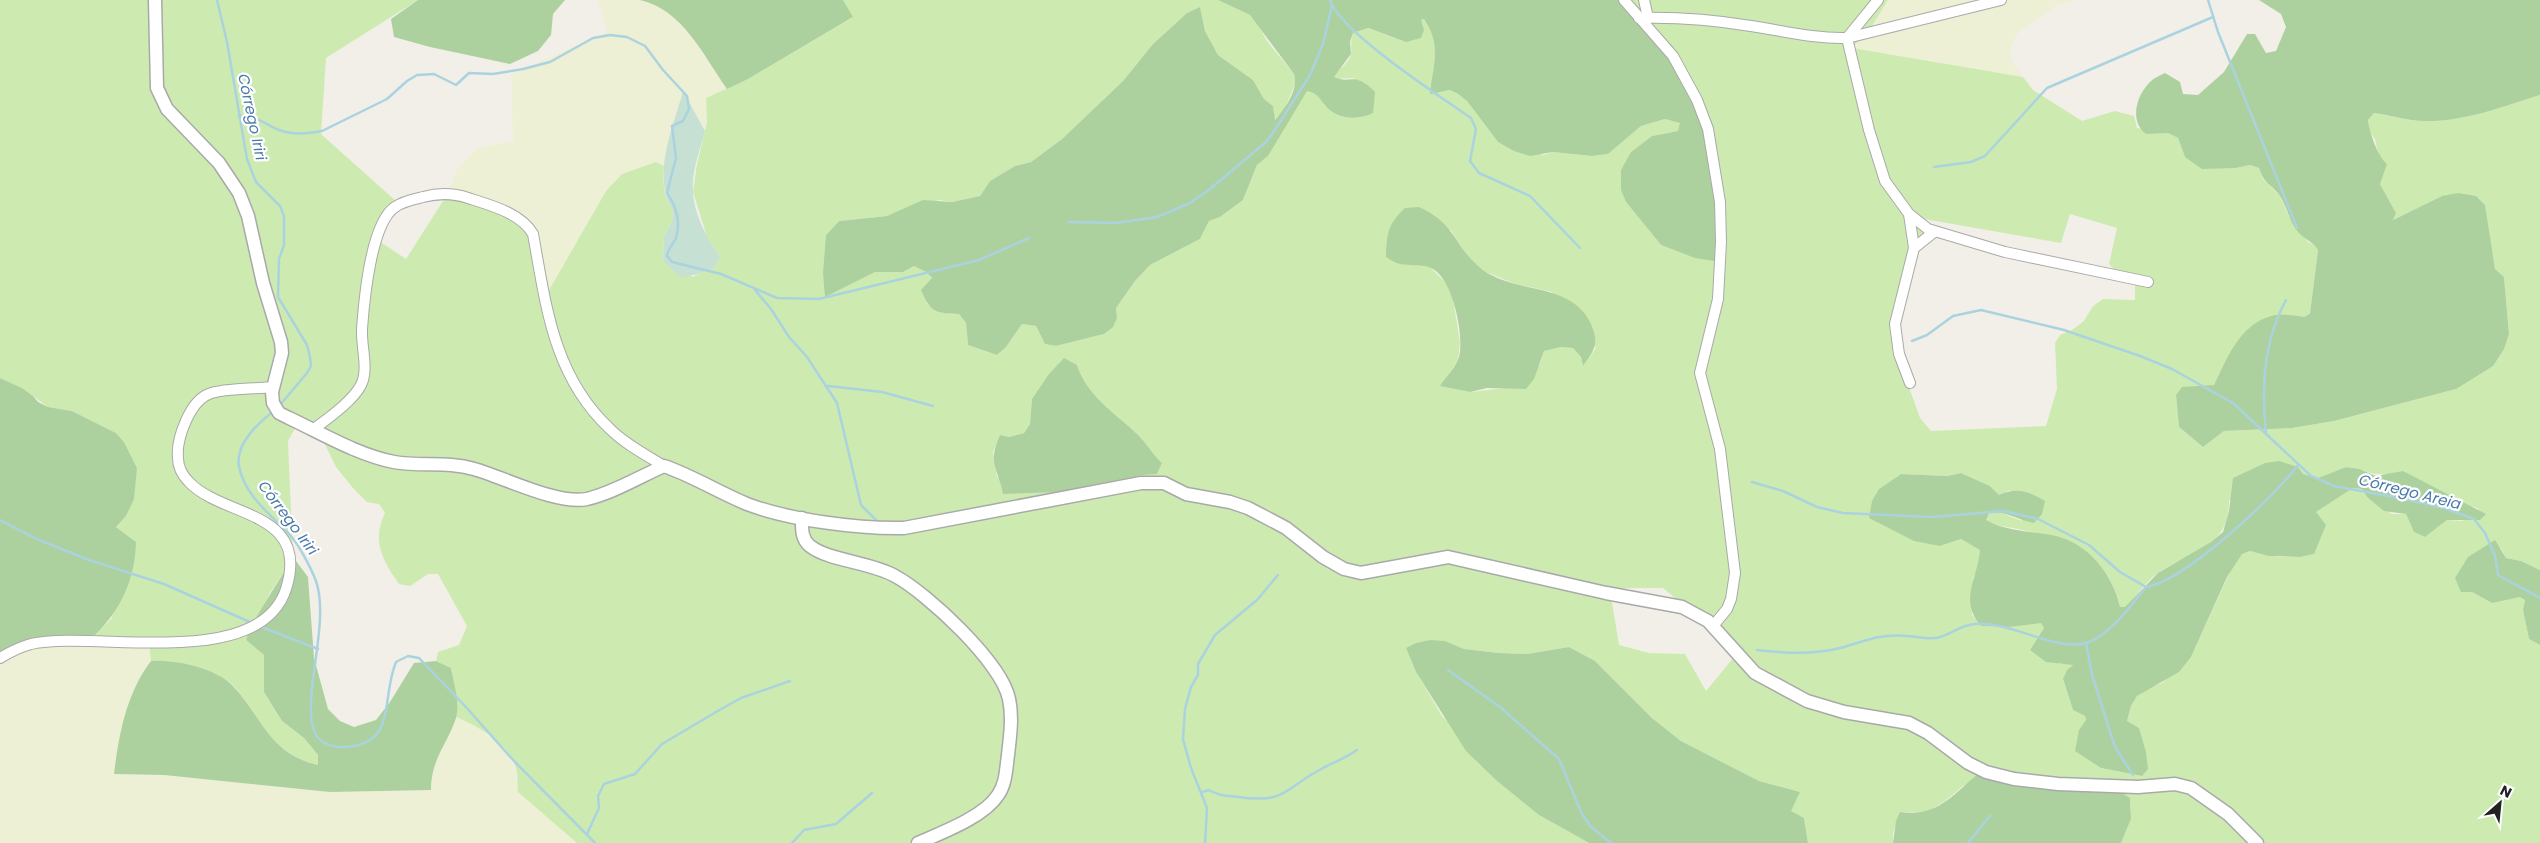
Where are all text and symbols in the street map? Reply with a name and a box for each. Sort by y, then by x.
water label: Córrego Iriri [233,72,272,162]
water label: Córrego Areia [2357,469,2463,514]
water label: Córrego Iriri [253,476,323,559]
north arrow [2475,778,2525,828]
text: N [2497,780,2515,803]

